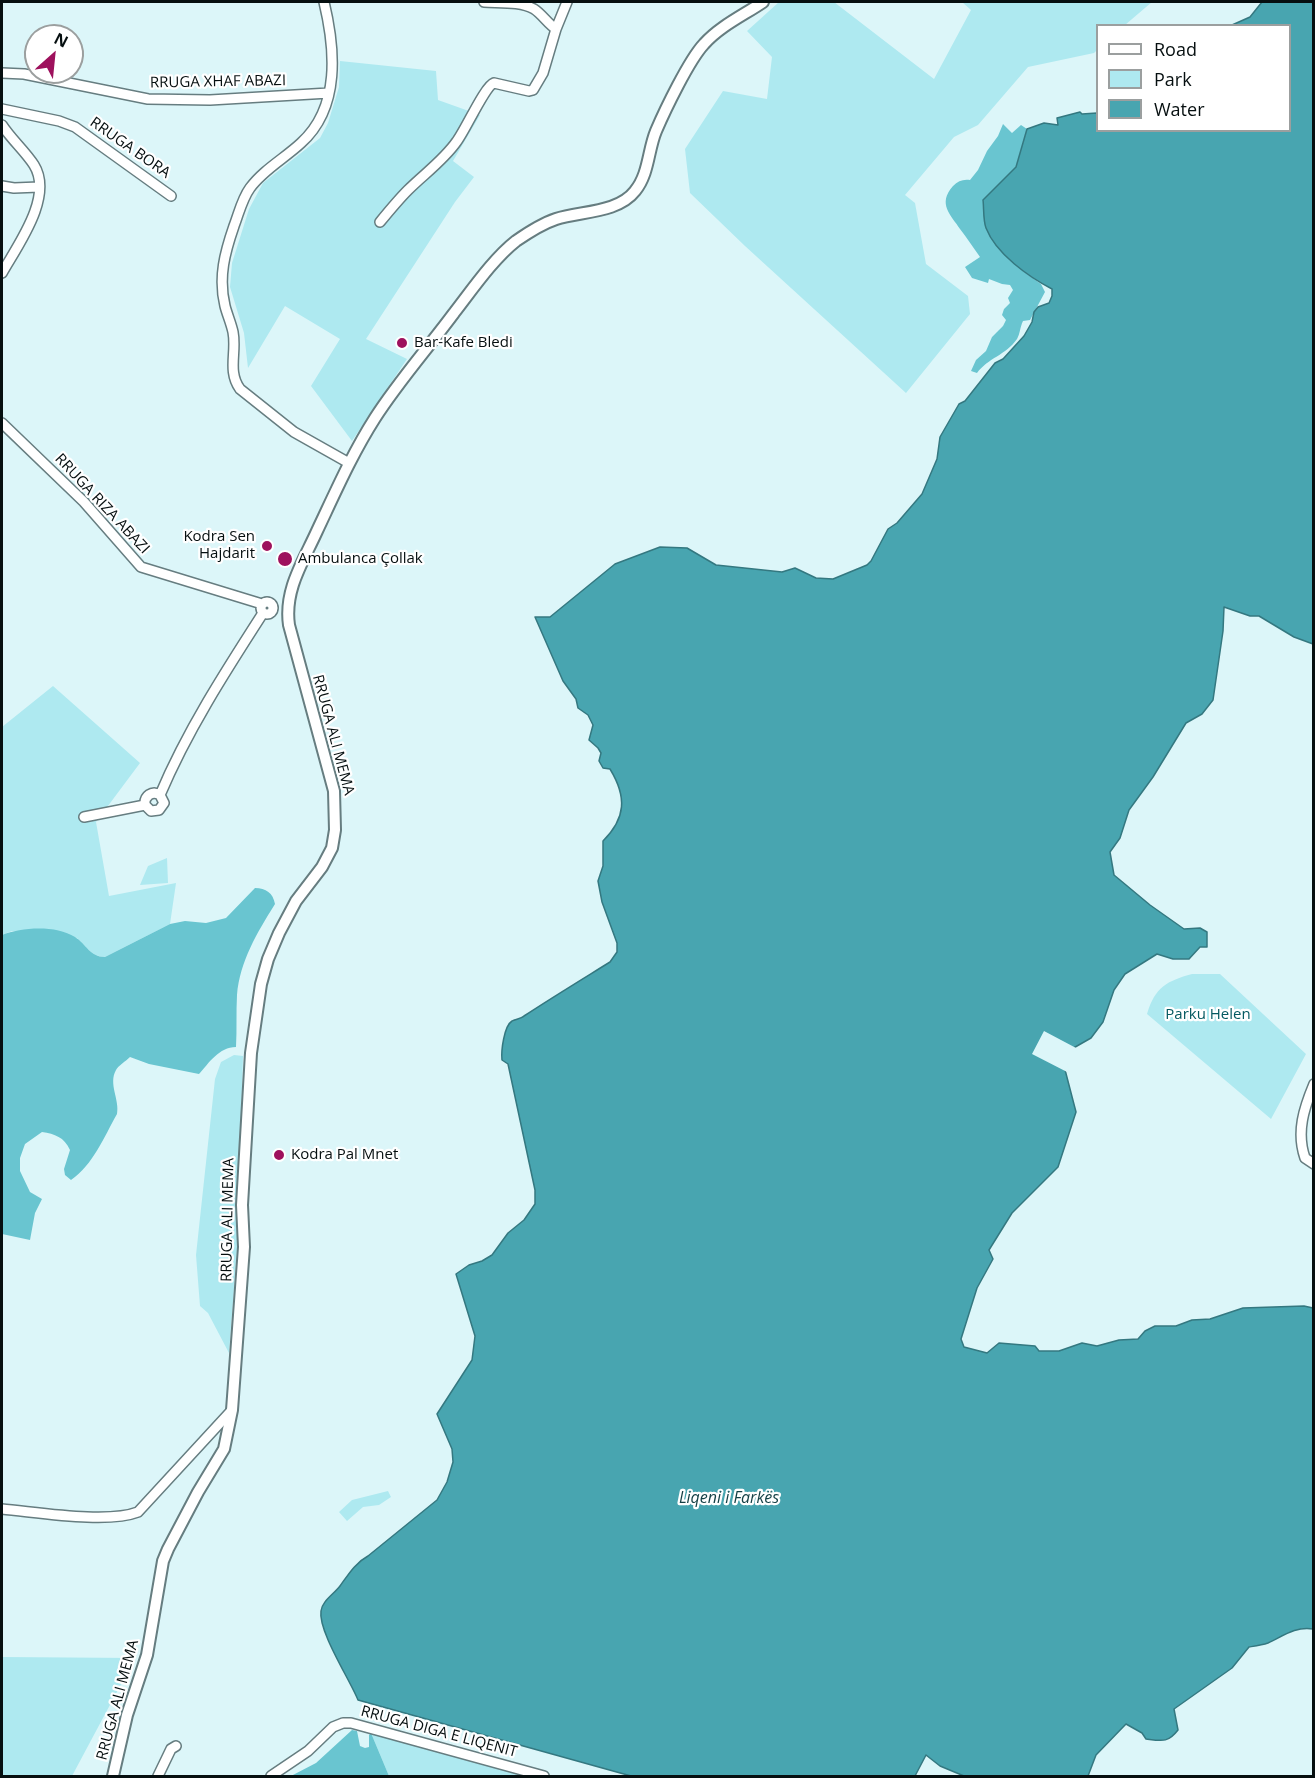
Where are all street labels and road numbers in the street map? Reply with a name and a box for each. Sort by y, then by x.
street label: RRUGA XHAF ABAZI [150,72,286,92]
street label: RRUGA BORA [86,114,174,182]
street label: RRUGA RIZA ABAZI [51,450,153,558]
street label: RRUGA ALI MEMA [308,673,358,797]
street label: RRUGA ALI MEMA [218,1158,238,1282]
street label: RRUGA ALI MEMA [93,1638,143,1762]
street label: RRUGA DIGA E LIQENIT [359,1702,519,1762]

